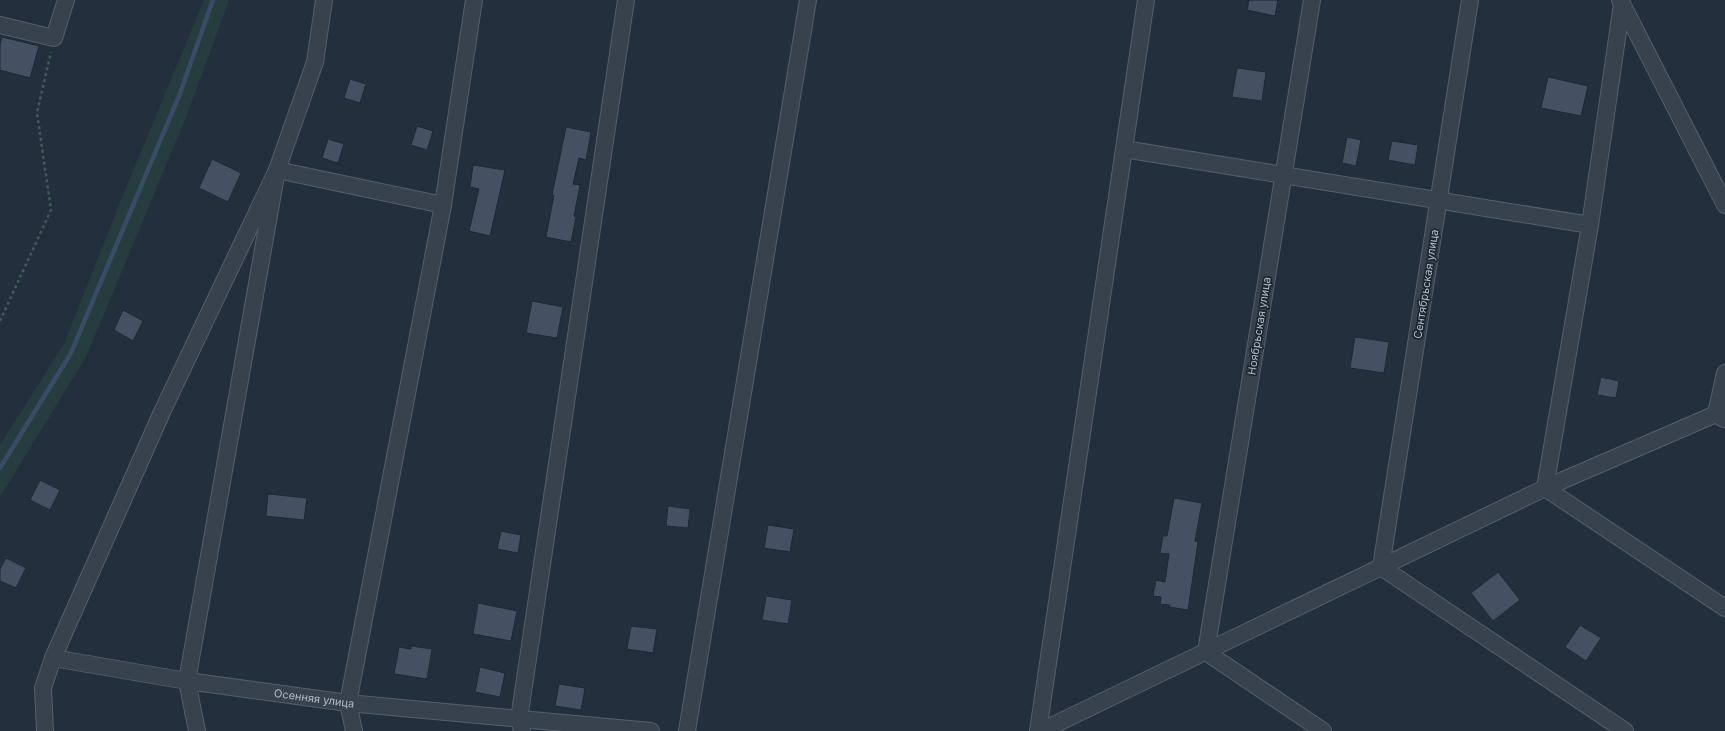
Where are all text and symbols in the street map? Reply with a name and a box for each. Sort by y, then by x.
street label: Сентябрьская улица [1410,228,1442,340]
street label: Ноябрьская улица [1244,276,1274,376]
street label: Осенняя улица [273,686,355,711]

